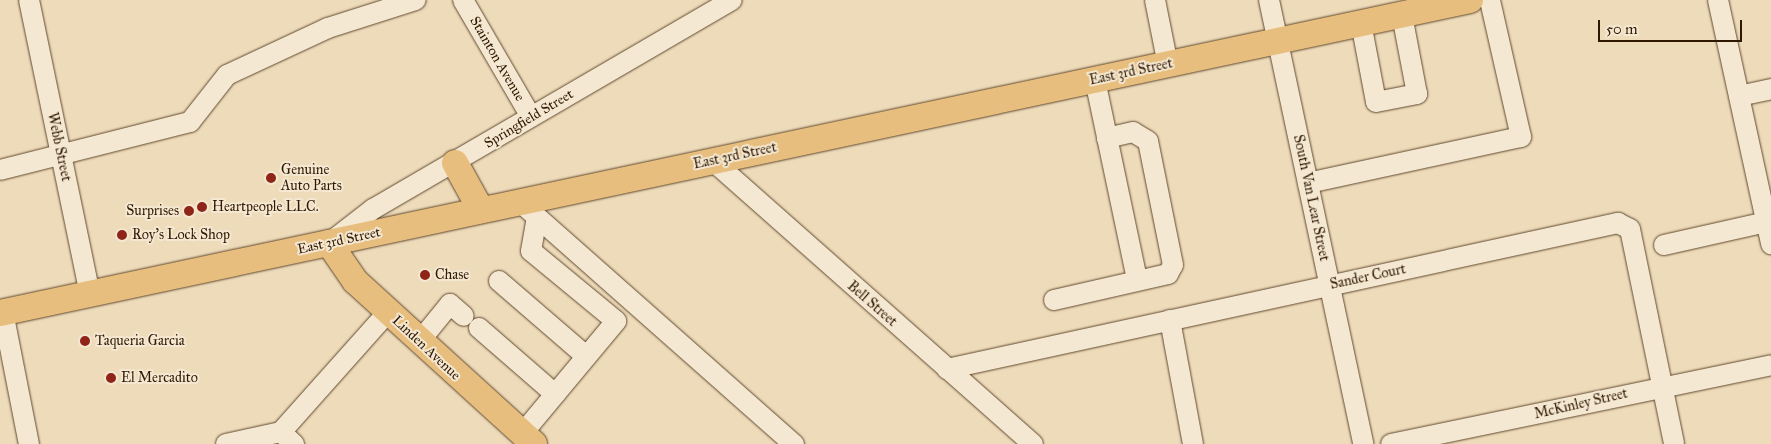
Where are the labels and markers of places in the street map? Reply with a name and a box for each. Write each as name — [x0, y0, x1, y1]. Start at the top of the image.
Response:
place label: Genuine Auto Parts — [281, 162, 342, 194]
marker: Genuine Auto Parts — [265, 172, 277, 184]
place label: Heartpeople LLC. — [212, 199, 319, 215]
marker: Heartpeople LLC. — [196, 201, 208, 213]
place label: Surprises — [126, 203, 179, 219]
marker: Surprises — [183, 205, 195, 217]
place label: Roy's Lock Shop — [132, 227, 230, 243]
marker: Roy's Lock Shop — [116, 229, 128, 241]
place label: Chase — [435, 267, 469, 283]
marker: Chase — [419, 269, 431, 281]
place label: Taqueria Garcia — [95, 333, 185, 349]
marker: Taqueria Garcia — [79, 335, 91, 347]
place label: El Mercadito — [121, 370, 198, 386]
marker: El Mercadito — [105, 372, 117, 384]

